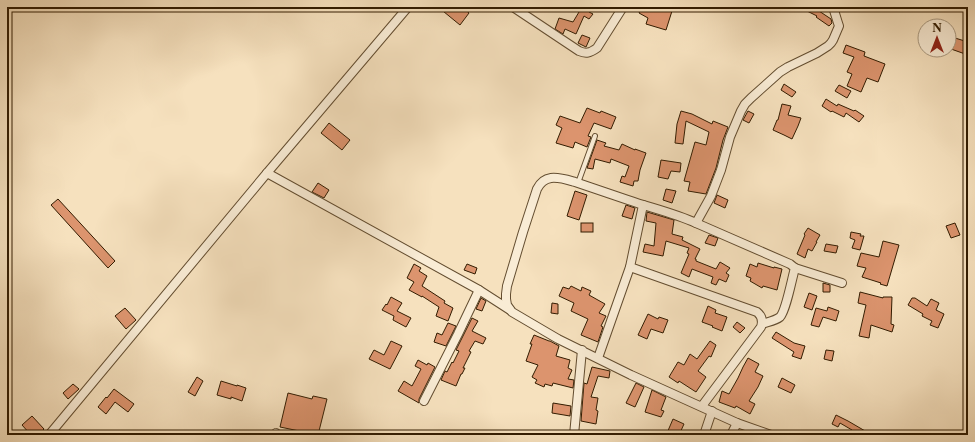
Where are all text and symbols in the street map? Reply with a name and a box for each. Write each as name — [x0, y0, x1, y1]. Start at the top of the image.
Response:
north arrow — [917, 18, 957, 58]
text: N — [932, 21, 942, 35]

